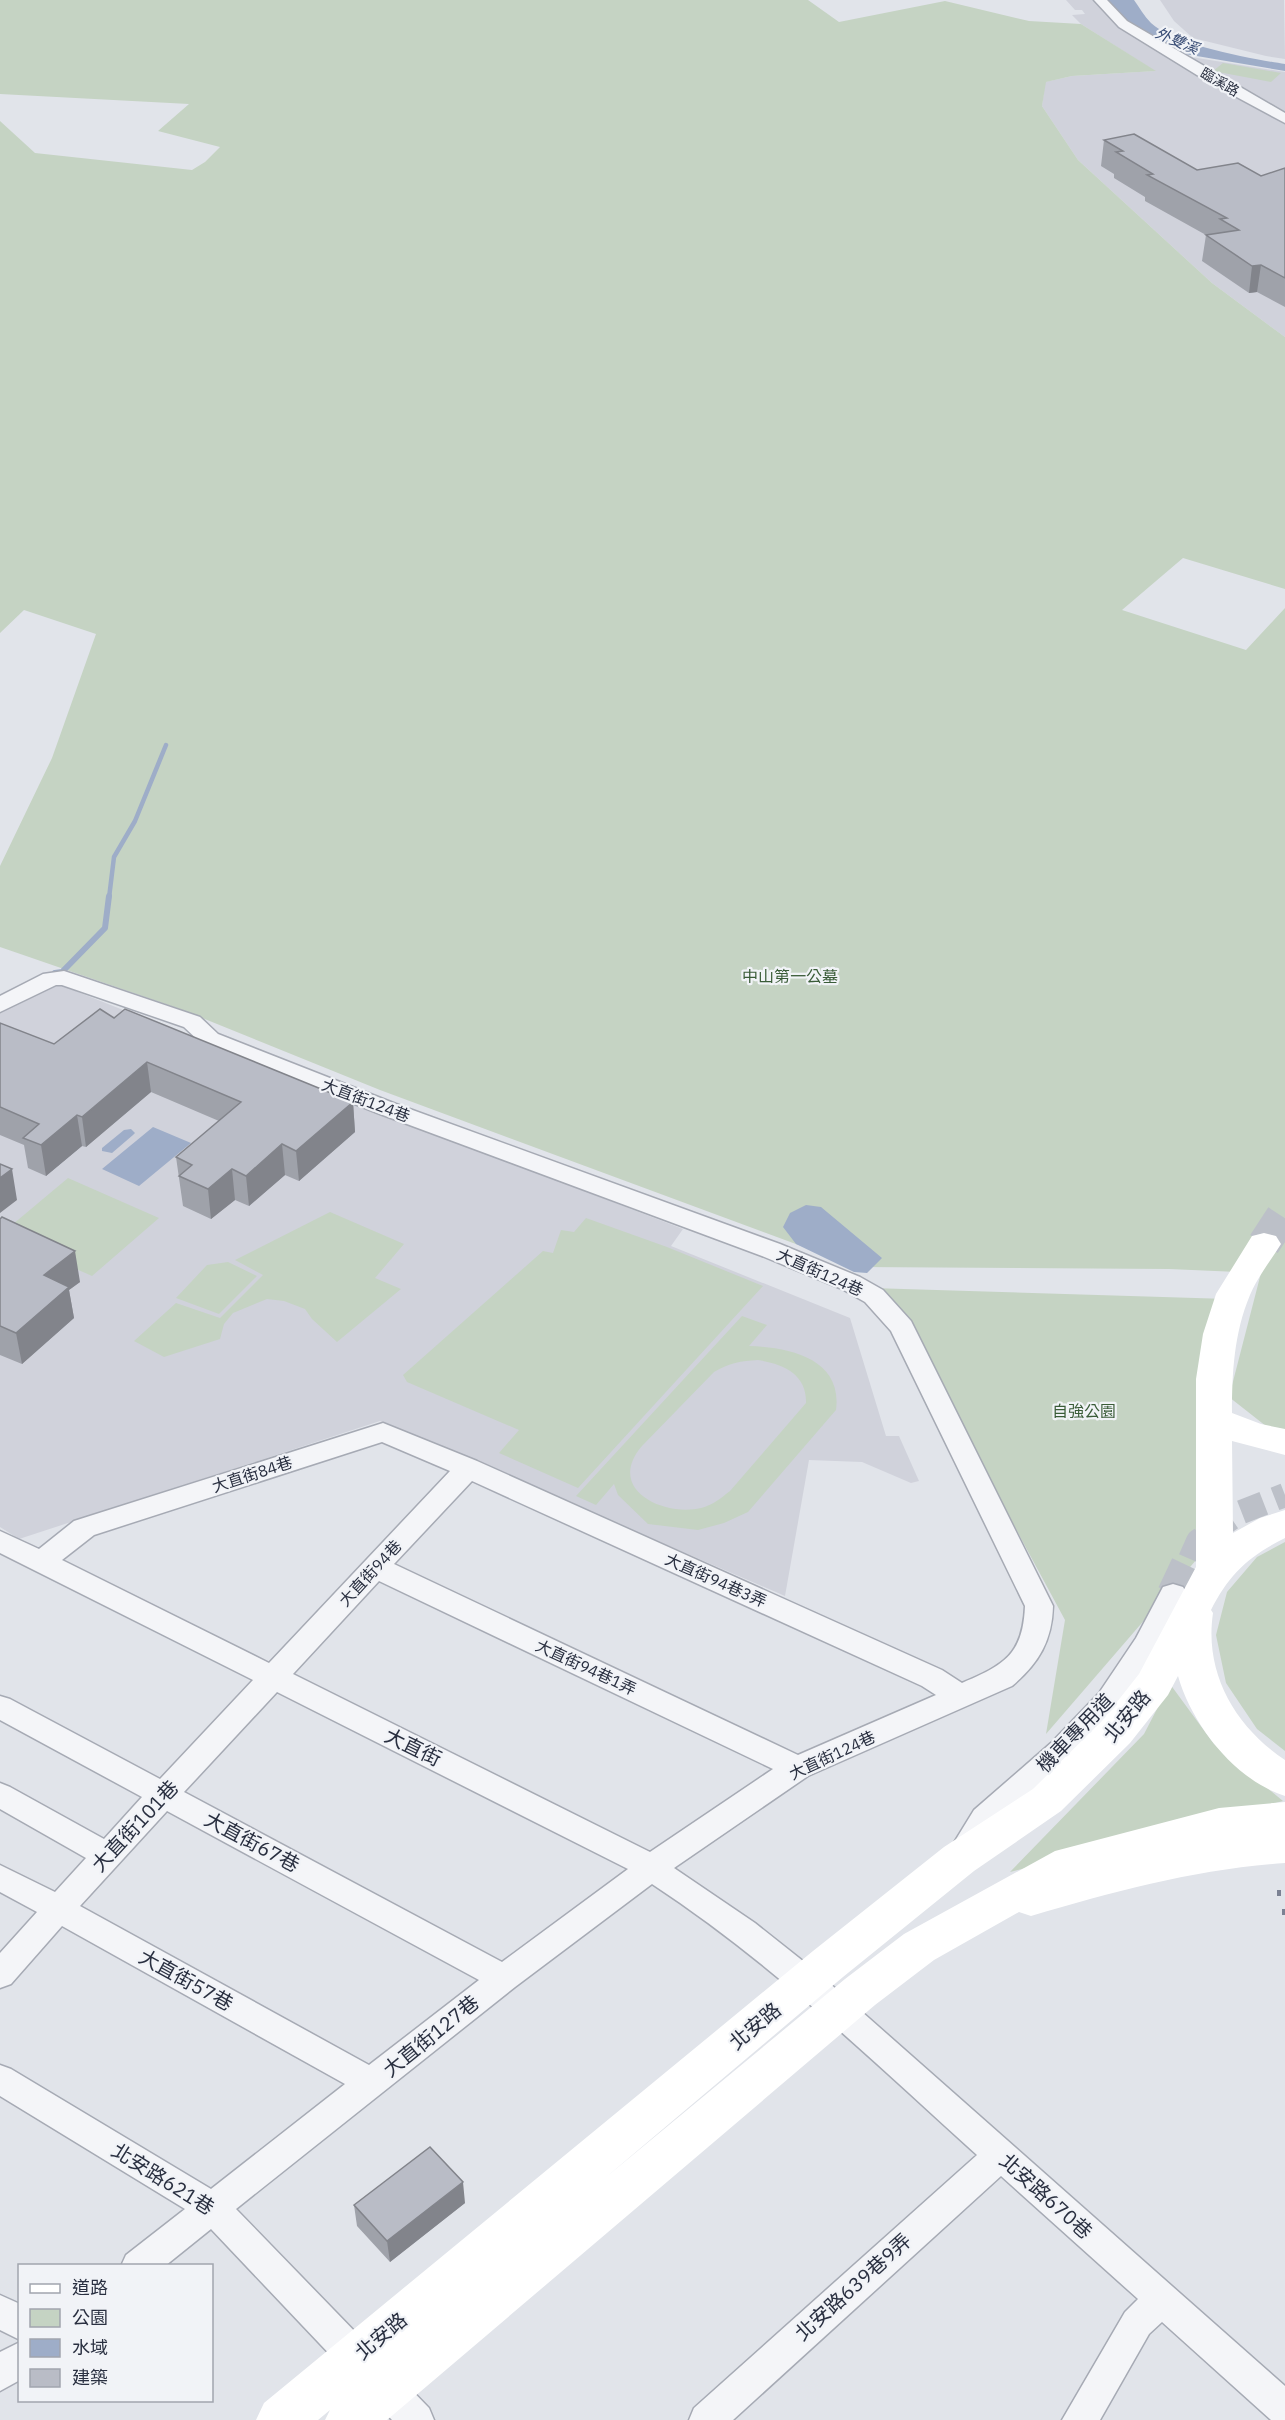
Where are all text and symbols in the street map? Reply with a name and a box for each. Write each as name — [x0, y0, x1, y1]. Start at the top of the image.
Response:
water label: 外雙溪 — [1153, 23, 1203, 59]
street label: 臨溪路 — [1197, 64, 1243, 100]
park label: 中山第一公墓 — [742, 966, 838, 986]
street label: 大直街124巷 — [319, 1074, 413, 1126]
street label: 大直街124巷 — [774, 1244, 866, 1300]
park label: 自強公園 — [1052, 1401, 1116, 1421]
street label: 大直街84巷 — [209, 1452, 295, 1496]
street label: 大直街94巷 — [334, 1536, 406, 1610]
street label: 大直街94巷3弄 — [662, 1549, 770, 1611]
street label: 大直街94巷1弄 — [532, 1635, 640, 1699]
street label: 北安路 — [1097, 1684, 1156, 1747]
street label: 機車專用道 — [1030, 1687, 1119, 1778]
street label: 大直街 — [380, 1721, 446, 1772]
street label: 大直街124巷 — [786, 1726, 878, 1784]
street label: 大直街101巷 — [85, 1774, 184, 1877]
street label: 大直街67巷 — [200, 1805, 304, 1878]
street label: 大直街57巷 — [134, 1943, 238, 2017]
street label: 大直街127巷 — [377, 1989, 484, 2083]
street label: 北安路 — [723, 1996, 786, 2055]
street label: 北安路621巷 — [107, 2136, 220, 2221]
street label: 北安路670巷 — [994, 2147, 1098, 2244]
street label: 北安路639巷9弄 — [789, 2227, 917, 2346]
legend — [18, 2264, 213, 2402]
text: 道路 — [72, 2276, 108, 2299]
text: 公園 — [72, 2306, 108, 2329]
street label: 北安路 — [349, 2306, 412, 2365]
text: 水域 — [72, 2336, 108, 2359]
text: 建築 — [72, 2366, 108, 2389]

